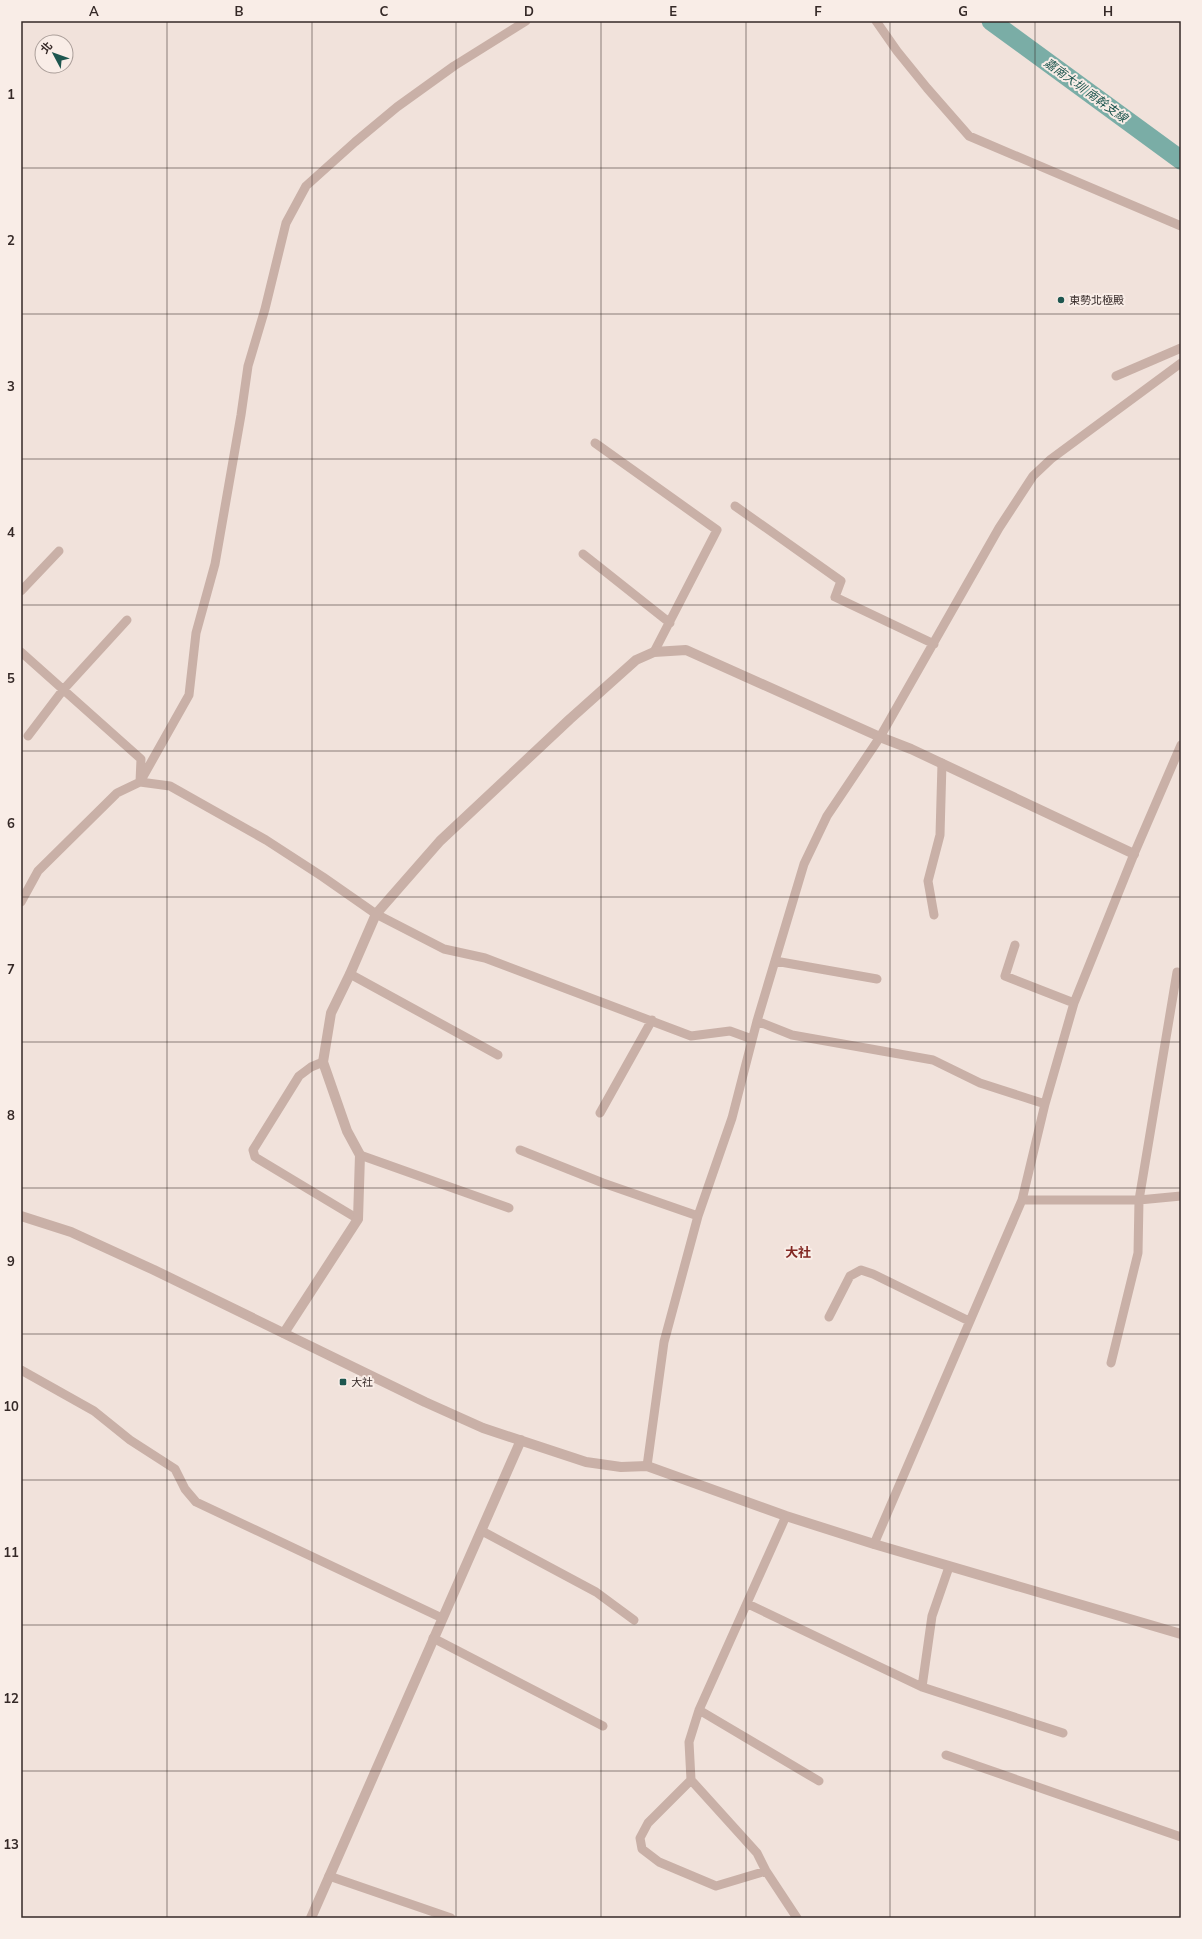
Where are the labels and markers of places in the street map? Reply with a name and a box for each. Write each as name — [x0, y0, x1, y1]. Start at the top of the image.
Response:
place label: 東勢北極殿 — [1069, 293, 1124, 307]
marker: 東勢北極殿 — [1056, 295, 1066, 305]
place label: 大社 — [351, 1375, 373, 1389]
marker: 大社 — [338, 1377, 348, 1387]

